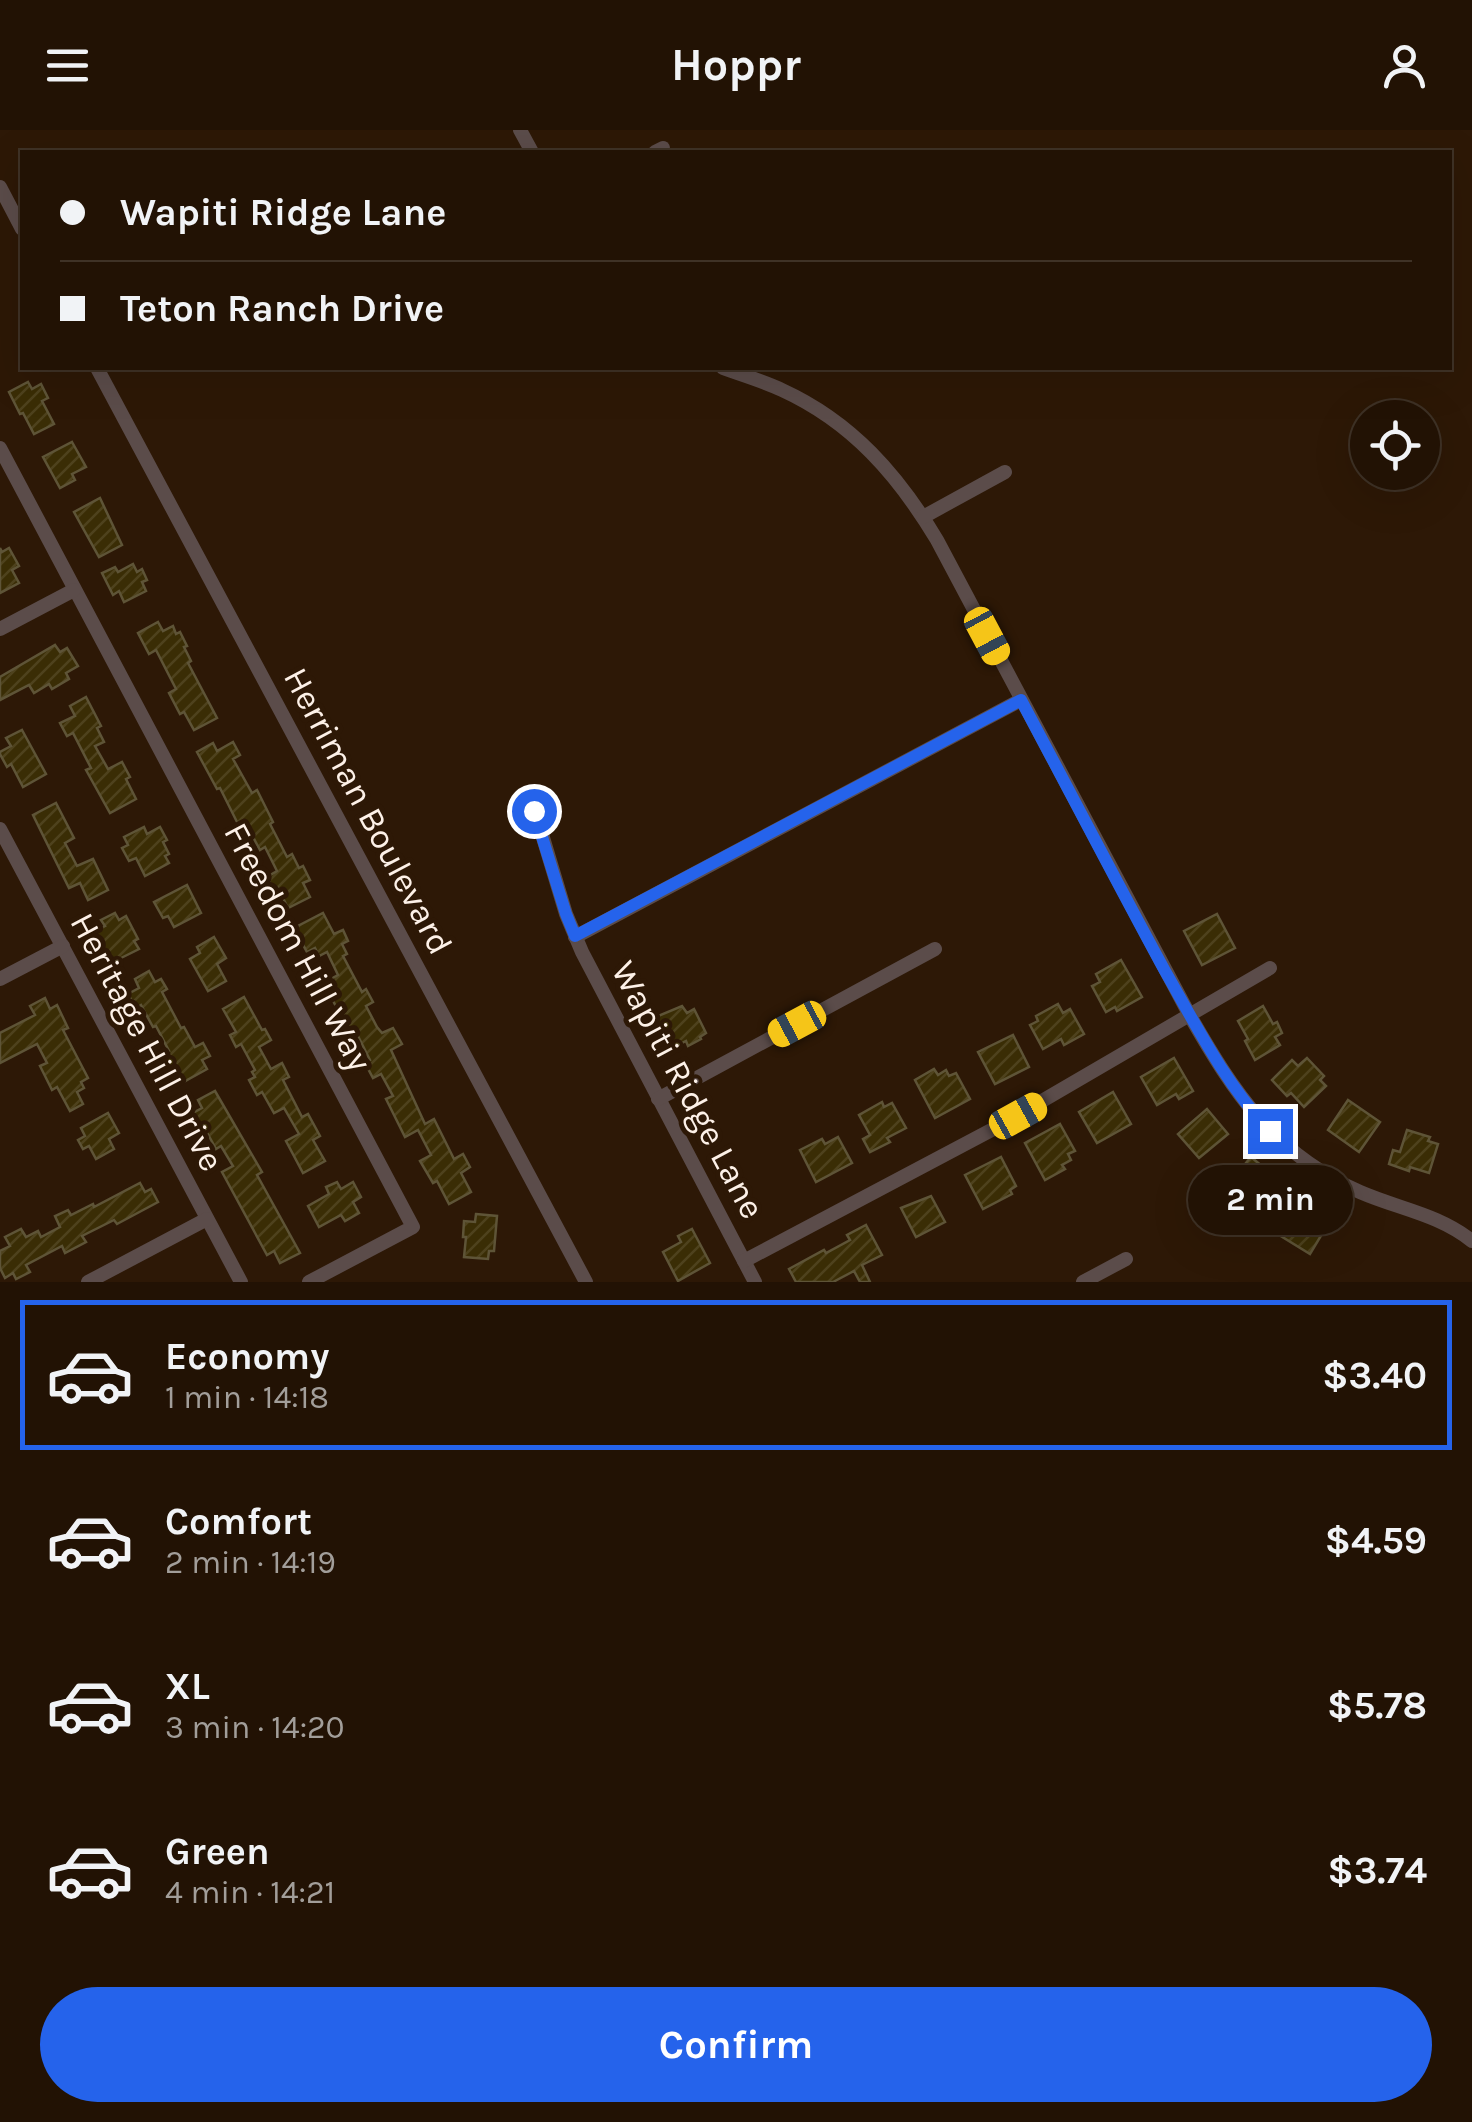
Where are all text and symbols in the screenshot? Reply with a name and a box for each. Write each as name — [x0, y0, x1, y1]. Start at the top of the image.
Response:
icon: menu — [40, 38, 95, 93]
icon: person — [1377, 38, 1432, 93]
text: Hoppr — [671, 39, 801, 91]
text: Wapiti Ridge Lane — [120, 190, 446, 235]
text: Teton Ranch Drive — [120, 286, 444, 331]
map controls — [1350, 400, 1440, 490]
button: locate — [1350, 400, 1440, 490]
car — [960, 602, 1014, 670]
street label: Herriman Boulevard — [275, 661, 461, 961]
route start — [512, 789, 557, 834]
street label: Freedom Hill Way — [215, 816, 381, 1078]
street label: Heritage Hill Drive — [62, 906, 232, 1178]
street label: Wapiti Ridge Lane — [603, 954, 773, 1226]
car — [763, 997, 831, 1051]
car — [984, 1088, 1052, 1144]
route end — [1248, 1109, 1293, 1154]
callout: 2 min — [1188, 1166, 1352, 1236]
text: 2 min — [1226, 1181, 1315, 1218]
icon: car — [45, 1330, 135, 1420]
text: Economy — [165, 1334, 329, 1379]
text: $3.40 — [1322, 1353, 1427, 1398]
text: 1 min · 14:18 — [165, 1379, 329, 1416]
icon: car — [45, 1495, 135, 1585]
text: Comfort — [165, 1499, 312, 1544]
text: $4.59 — [1325, 1518, 1427, 1563]
text: 2 min · 14:19 — [165, 1544, 336, 1581]
icon: car — [45, 1660, 135, 1750]
text: XL — [165, 1664, 210, 1709]
text: $5.78 — [1327, 1683, 1427, 1728]
text: 3 min · 14:20 — [165, 1709, 345, 1746]
icon: car — [45, 1825, 135, 1915]
text: Green — [165, 1829, 270, 1874]
text: $3.74 — [1327, 1848, 1427, 1893]
text: 4 min · 14:21 — [165, 1874, 335, 1911]
button: Confirm — [40, 1987, 1432, 2102]

